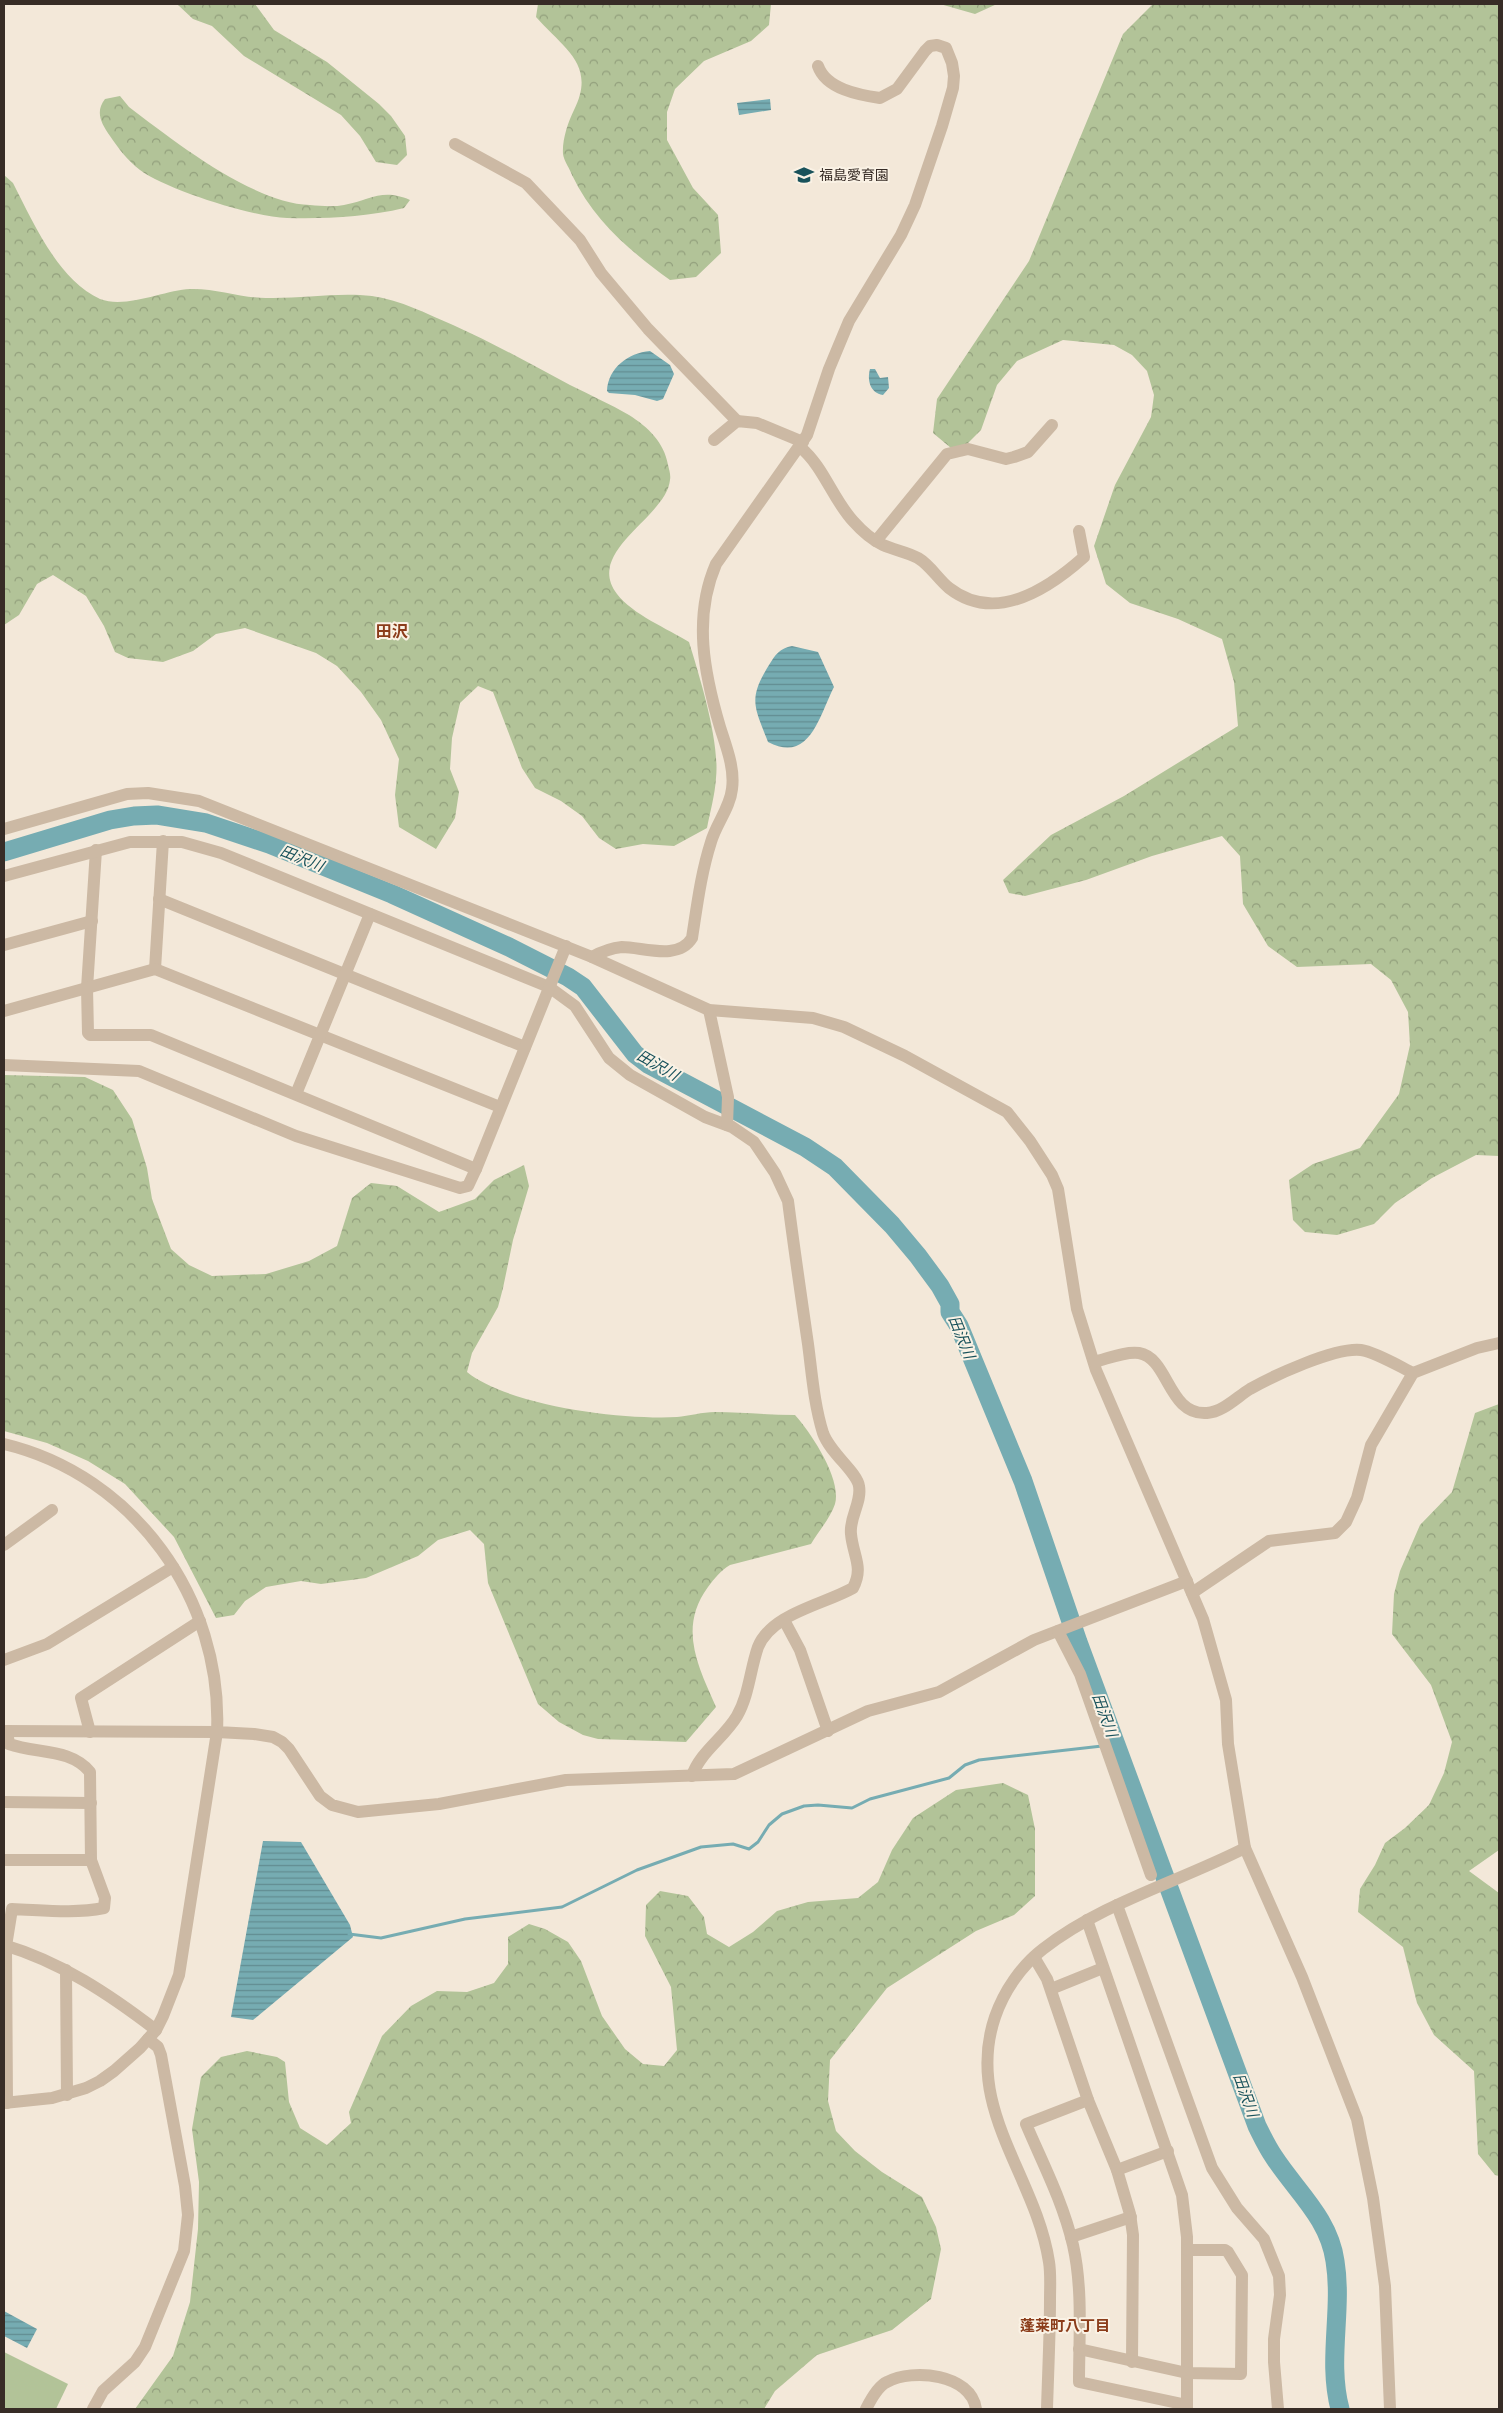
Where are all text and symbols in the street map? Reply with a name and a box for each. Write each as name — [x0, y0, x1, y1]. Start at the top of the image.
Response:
school or university icon: 福島愛育園 — [793, 164, 815, 186]
place label: 福島愛育園 — [819, 166, 889, 184]
district label: 田沢 — [376, 621, 408, 641]
water label: 田沢川 — [278, 841, 328, 876]
water label: 田沢川 — [634, 1046, 684, 1085]
water label: 田沢川 — [945, 1313, 980, 1363]
water label: 田沢川 — [1088, 1691, 1122, 1741]
water label: 田沢川 — [1229, 2071, 1263, 2121]
district label: 蓬莱町八丁目 — [1020, 2316, 1110, 2335]

